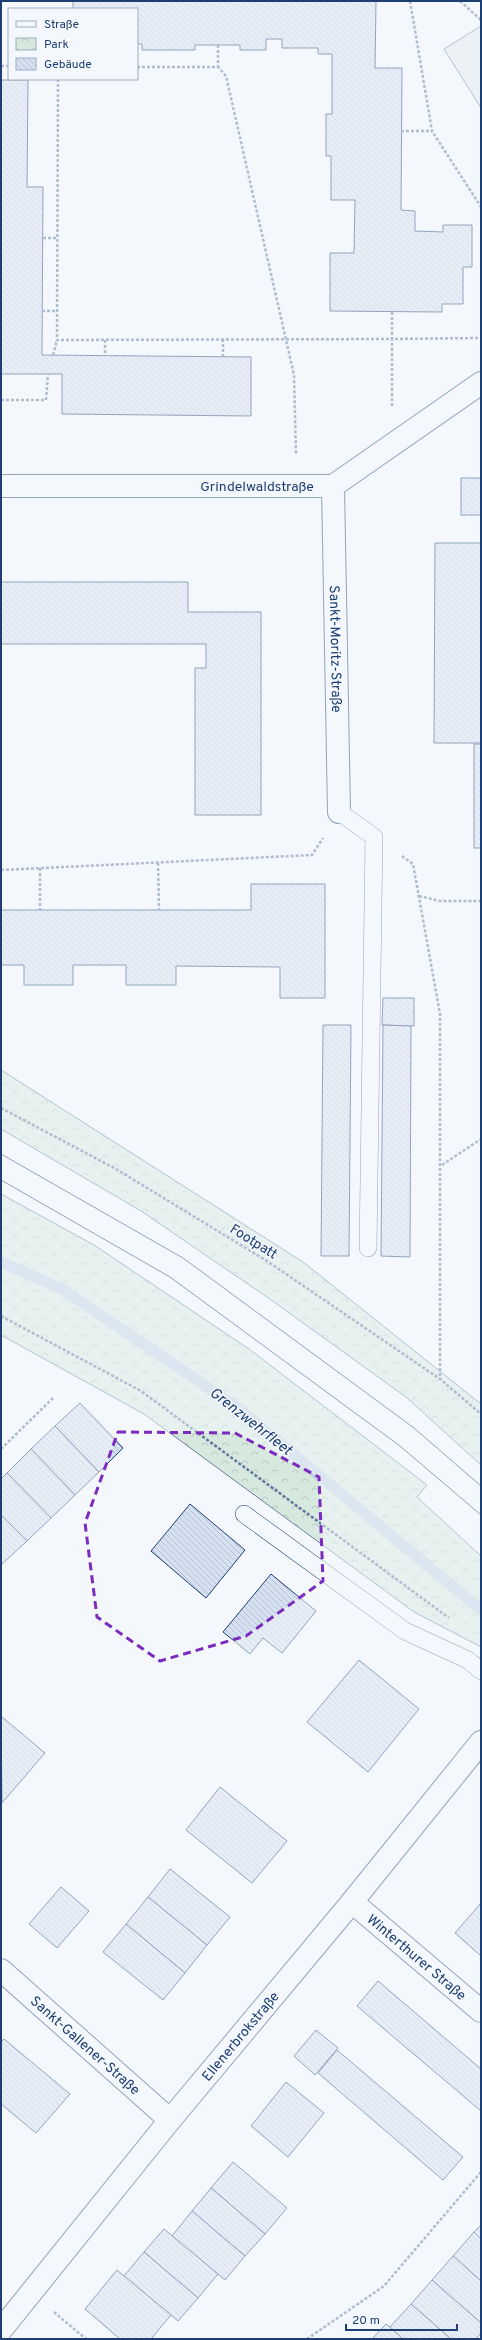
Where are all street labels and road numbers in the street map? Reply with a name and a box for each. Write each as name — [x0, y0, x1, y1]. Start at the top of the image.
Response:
street label: Grindelwaldstraße — [200, 479, 314, 496]
street label: Sankt-Moritz-Straße — [325, 585, 344, 713]
street label: Footpatt — [226, 1221, 280, 1263]
street label: Winterthurer Straße — [363, 1911, 469, 2005]
street label: Ellenerbrokstraße — [199, 1989, 284, 2085]
street label: Sankt-Gallener-Straße — [26, 1993, 143, 2099]

